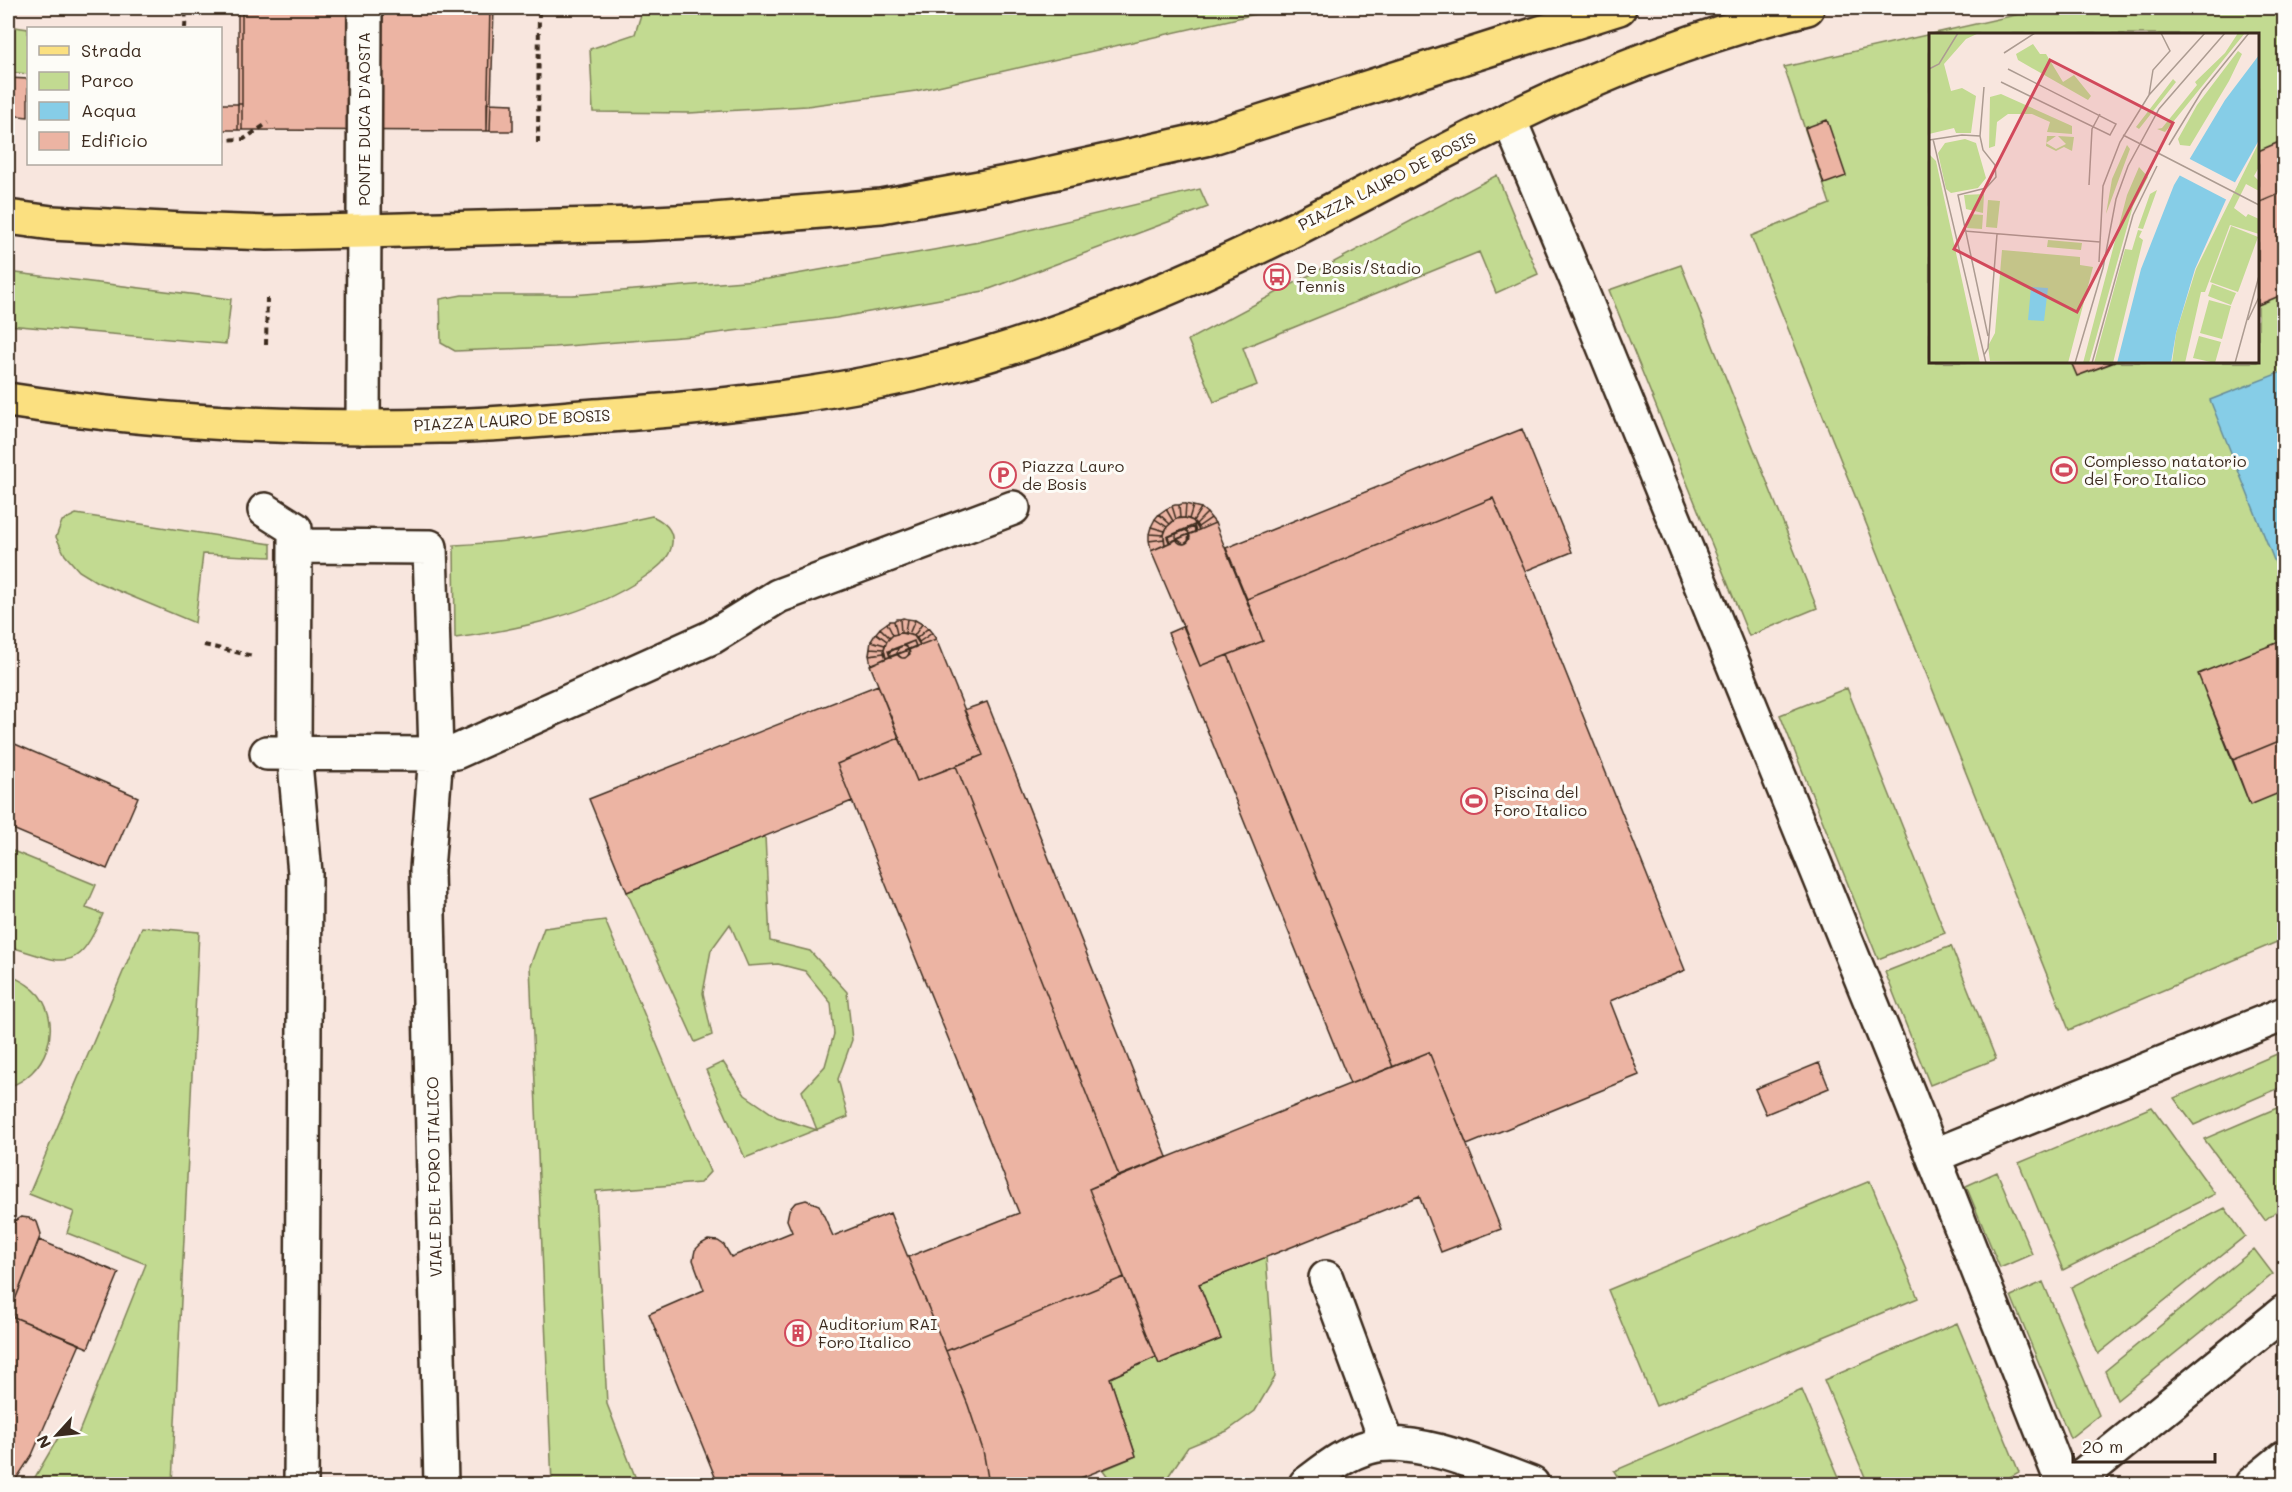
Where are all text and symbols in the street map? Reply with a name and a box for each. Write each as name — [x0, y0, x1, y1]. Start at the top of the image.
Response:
legend — [27, 27, 222, 165]
street label: PONTE DUCA D'AOSTA — [353, 32, 374, 206]
inset map — [1929, 33, 2259, 363]
text: Strada — [81, 38, 142, 62]
text: Parco — [81, 68, 134, 92]
text: Acqua — [81, 98, 137, 122]
street label: PIAZZA LAURO DE BOSIS — [1294, 127, 1479, 235]
text: Edificio — [81, 128, 148, 152]
place label: De Bosis/Stadio Tennis — [1296, 257, 1421, 296]
bus stop icon: De Bosis/Stadio Tennis — [1262, 262, 1292, 292]
street label: PIAZZA LAURO DE BOSIS — [413, 404, 611, 435]
place label: Complesso natatorio del Foro Italico — [2084, 450, 2246, 489]
place label: Piazza Lauro de Bosis — [1022, 455, 1124, 494]
sports icon: Complesso natatorio del Foro Italico — [2049, 455, 2079, 485]
parking icon: Piazza Lauro de Bosis — [988, 460, 1018, 490]
place label: Piscina del Foro Italico — [1494, 781, 1587, 820]
sports icon: Piscina del Foro Italico — [1459, 786, 1489, 816]
street label: VIALE DEL FORO ITALICO — [421, 1076, 446, 1278]
place label: Auditorium RAI Foro Italico — [818, 1313, 937, 1352]
building icon: Auditorium RAI Foro Italico — [783, 1318, 813, 1348]
north arrow — [27, 1405, 87, 1465]
scale bar — [2073, 1426, 2216, 1464]
text: N — [31, 1432, 55, 1452]
text: 20 m — [2082, 1434, 2123, 1458]

